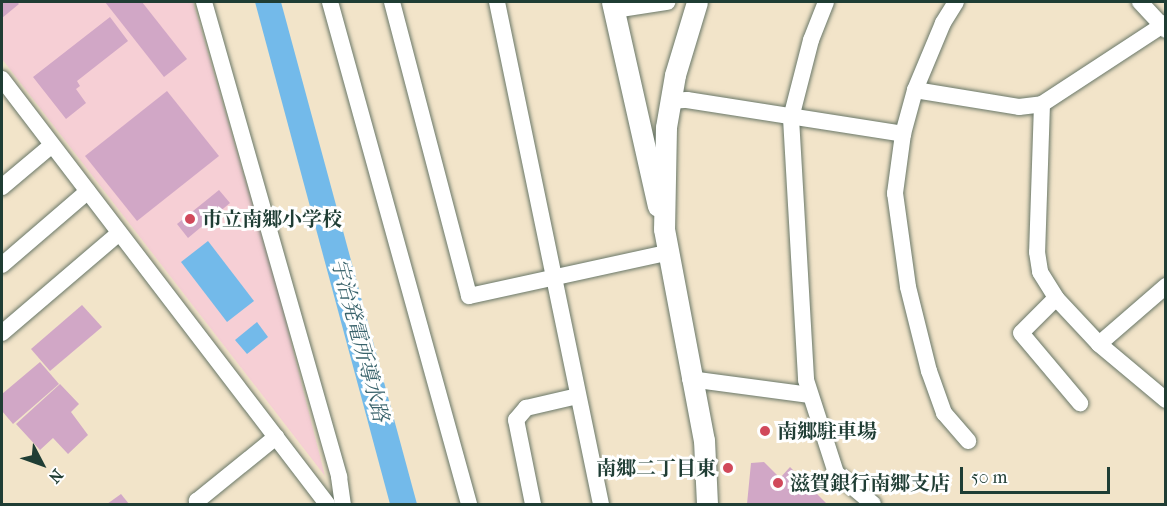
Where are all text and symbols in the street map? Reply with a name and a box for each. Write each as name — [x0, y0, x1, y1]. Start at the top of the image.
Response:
place label: 市立南郷小学校 — [202, 207, 342, 231]
marker: 市立南郷小学校 — [183, 212, 197, 226]
water label: 宇治発電所導水路 — [326, 256, 394, 424]
place label: 南郷駐車場 — [777, 419, 877, 443]
marker: 南郷駐車場 — [758, 424, 772, 438]
north arrow — [12, 434, 72, 494]
scale bar — [963, 455, 1113, 493]
place label: 南郷二丁目東 — [596, 456, 716, 480]
marker: 南郷二丁目東 — [721, 461, 735, 475]
text: N — [45, 465, 67, 487]
text: 50 m — [971, 467, 1007, 488]
place label: 滋賀銀行南郷支店 — [790, 471, 950, 495]
marker: 滋賀銀行南郷支店 — [771, 476, 785, 490]

